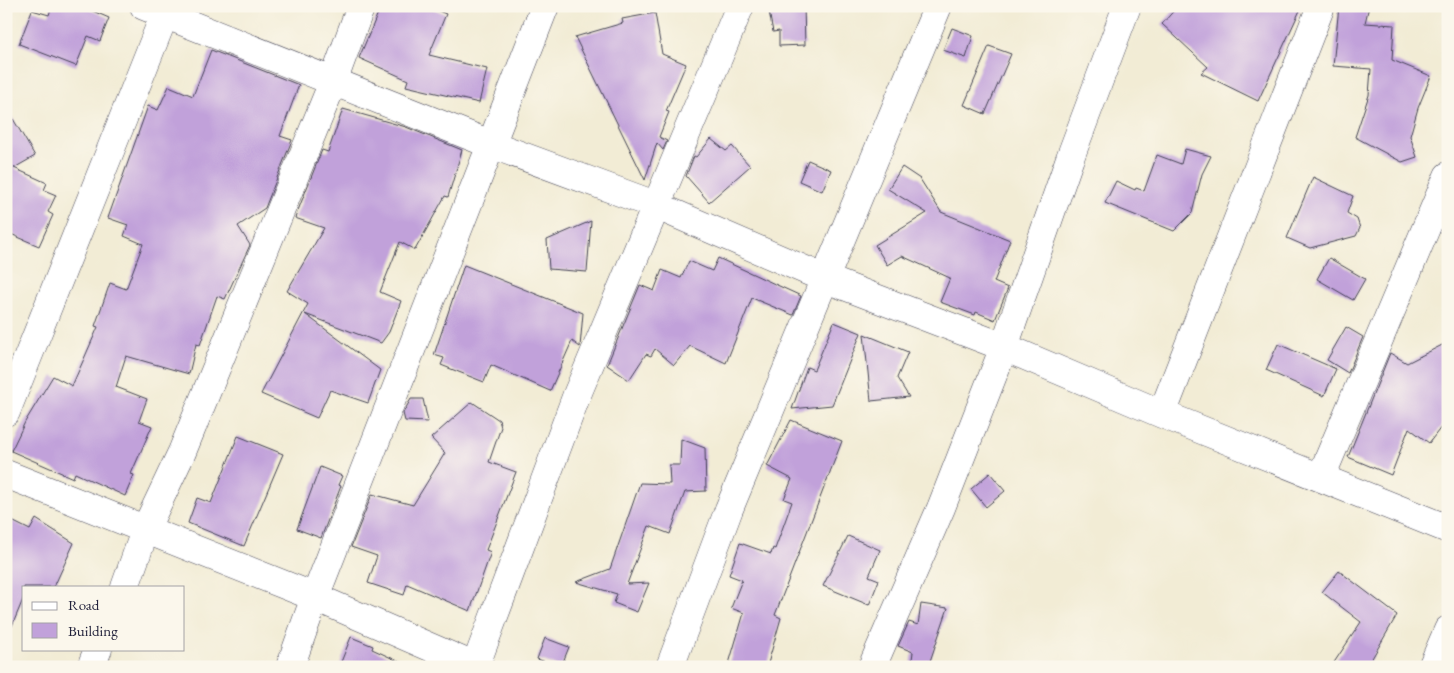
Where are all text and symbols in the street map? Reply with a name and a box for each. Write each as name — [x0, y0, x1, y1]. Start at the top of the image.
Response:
legend — [22, 586, 185, 650]
text: Road — [68, 595, 100, 614]
text: Building — [68, 621, 118, 640]

